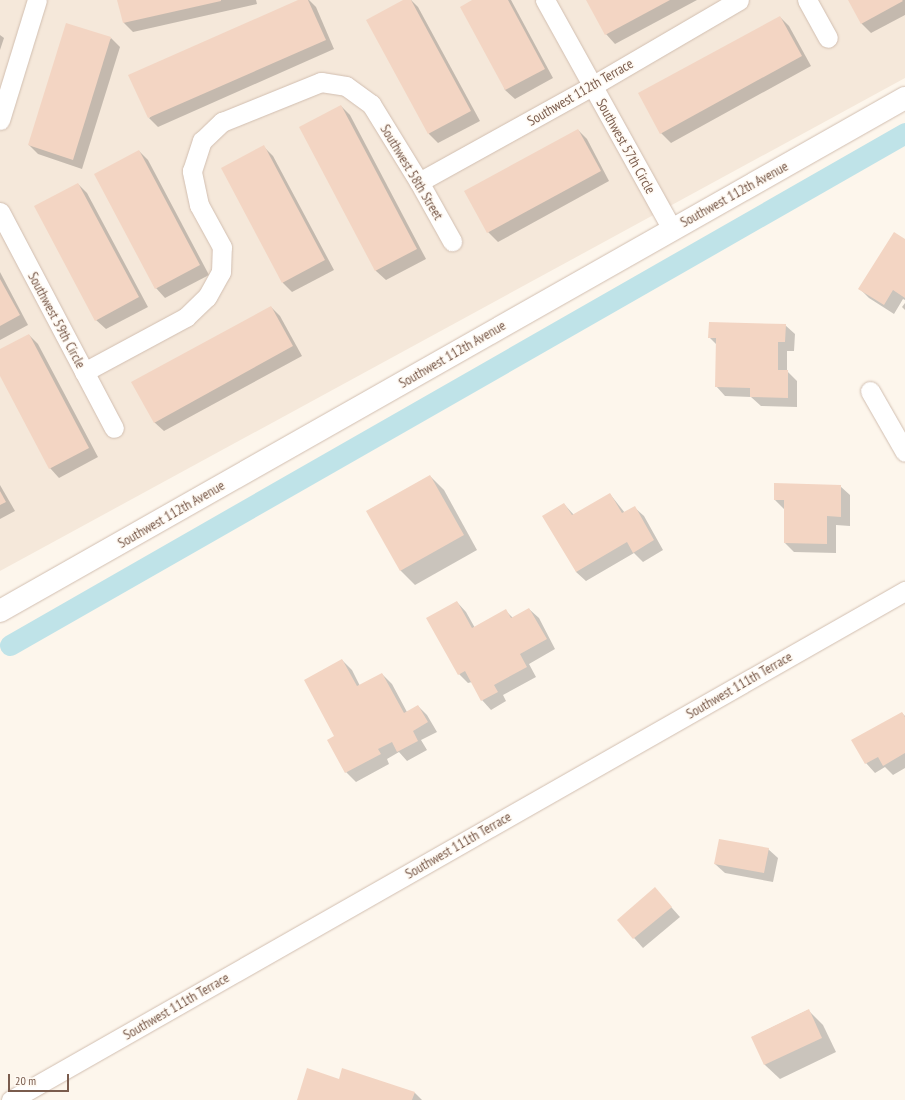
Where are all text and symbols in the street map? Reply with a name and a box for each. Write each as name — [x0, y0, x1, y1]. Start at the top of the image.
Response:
street label: Southwest 112th Terrace — [524, 55, 636, 129]
street label: Southwest 57th Circle — [593, 95, 659, 197]
street label: Southwest 58th Street — [377, 121, 447, 223]
street label: Southwest 112th Avenue — [677, 157, 791, 231]
street label: Southwest 59th Circle — [25, 269, 89, 371]
street label: Southwest 112th Avenue — [395, 317, 509, 391]
street label: Southwest 112th Avenue — [114, 477, 228, 551]
street label: Southwest 111th Terrace — [683, 648, 795, 722]
street label: Southwest 111th Terrace — [402, 808, 514, 882]
street label: Southwest 111th Terrace — [120, 969, 232, 1043]
scale bar — [10, 1066, 71, 1092]
text: 20 m — [15, 1073, 36, 1088]

